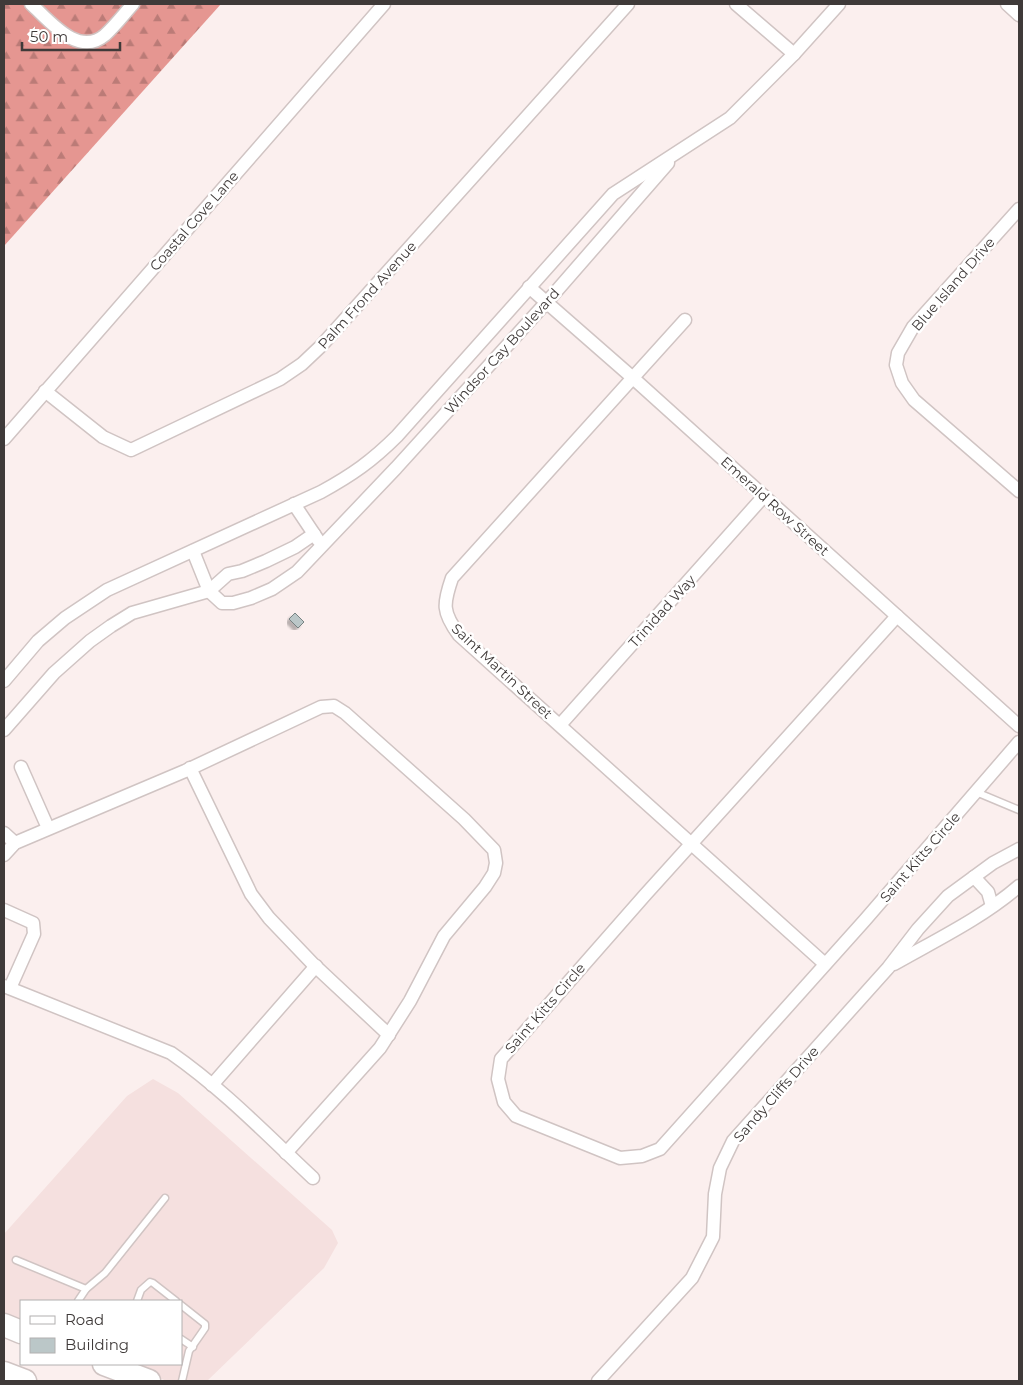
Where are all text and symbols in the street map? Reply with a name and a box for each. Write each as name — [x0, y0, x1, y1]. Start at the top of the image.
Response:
scale bar — [22, 20, 120, 52]
text: 50 m — [30, 27, 68, 46]
street label: Coastal Cove Lane — [146, 167, 242, 275]
street label: Blue Island Drive — [907, 233, 999, 335]
street label: Palm Frond Avenue — [314, 237, 420, 353]
street label: Windsor Cay Boulevard — [441, 284, 563, 418]
street label: Emerald Row Street — [717, 453, 833, 560]
street label: Trinidad Way — [625, 571, 700, 651]
street label: Saint Martin Street — [448, 619, 557, 723]
street label: Saint Kitts Circle — [876, 808, 964, 906]
street label: Saint Kitts Circle — [501, 959, 589, 1057]
street label: Sandy Cliffs Drive — [729, 1042, 823, 1146]
legend — [20, 1300, 182, 1365]
text: Road — [65, 1310, 104, 1329]
text: Building — [65, 1335, 129, 1354]

